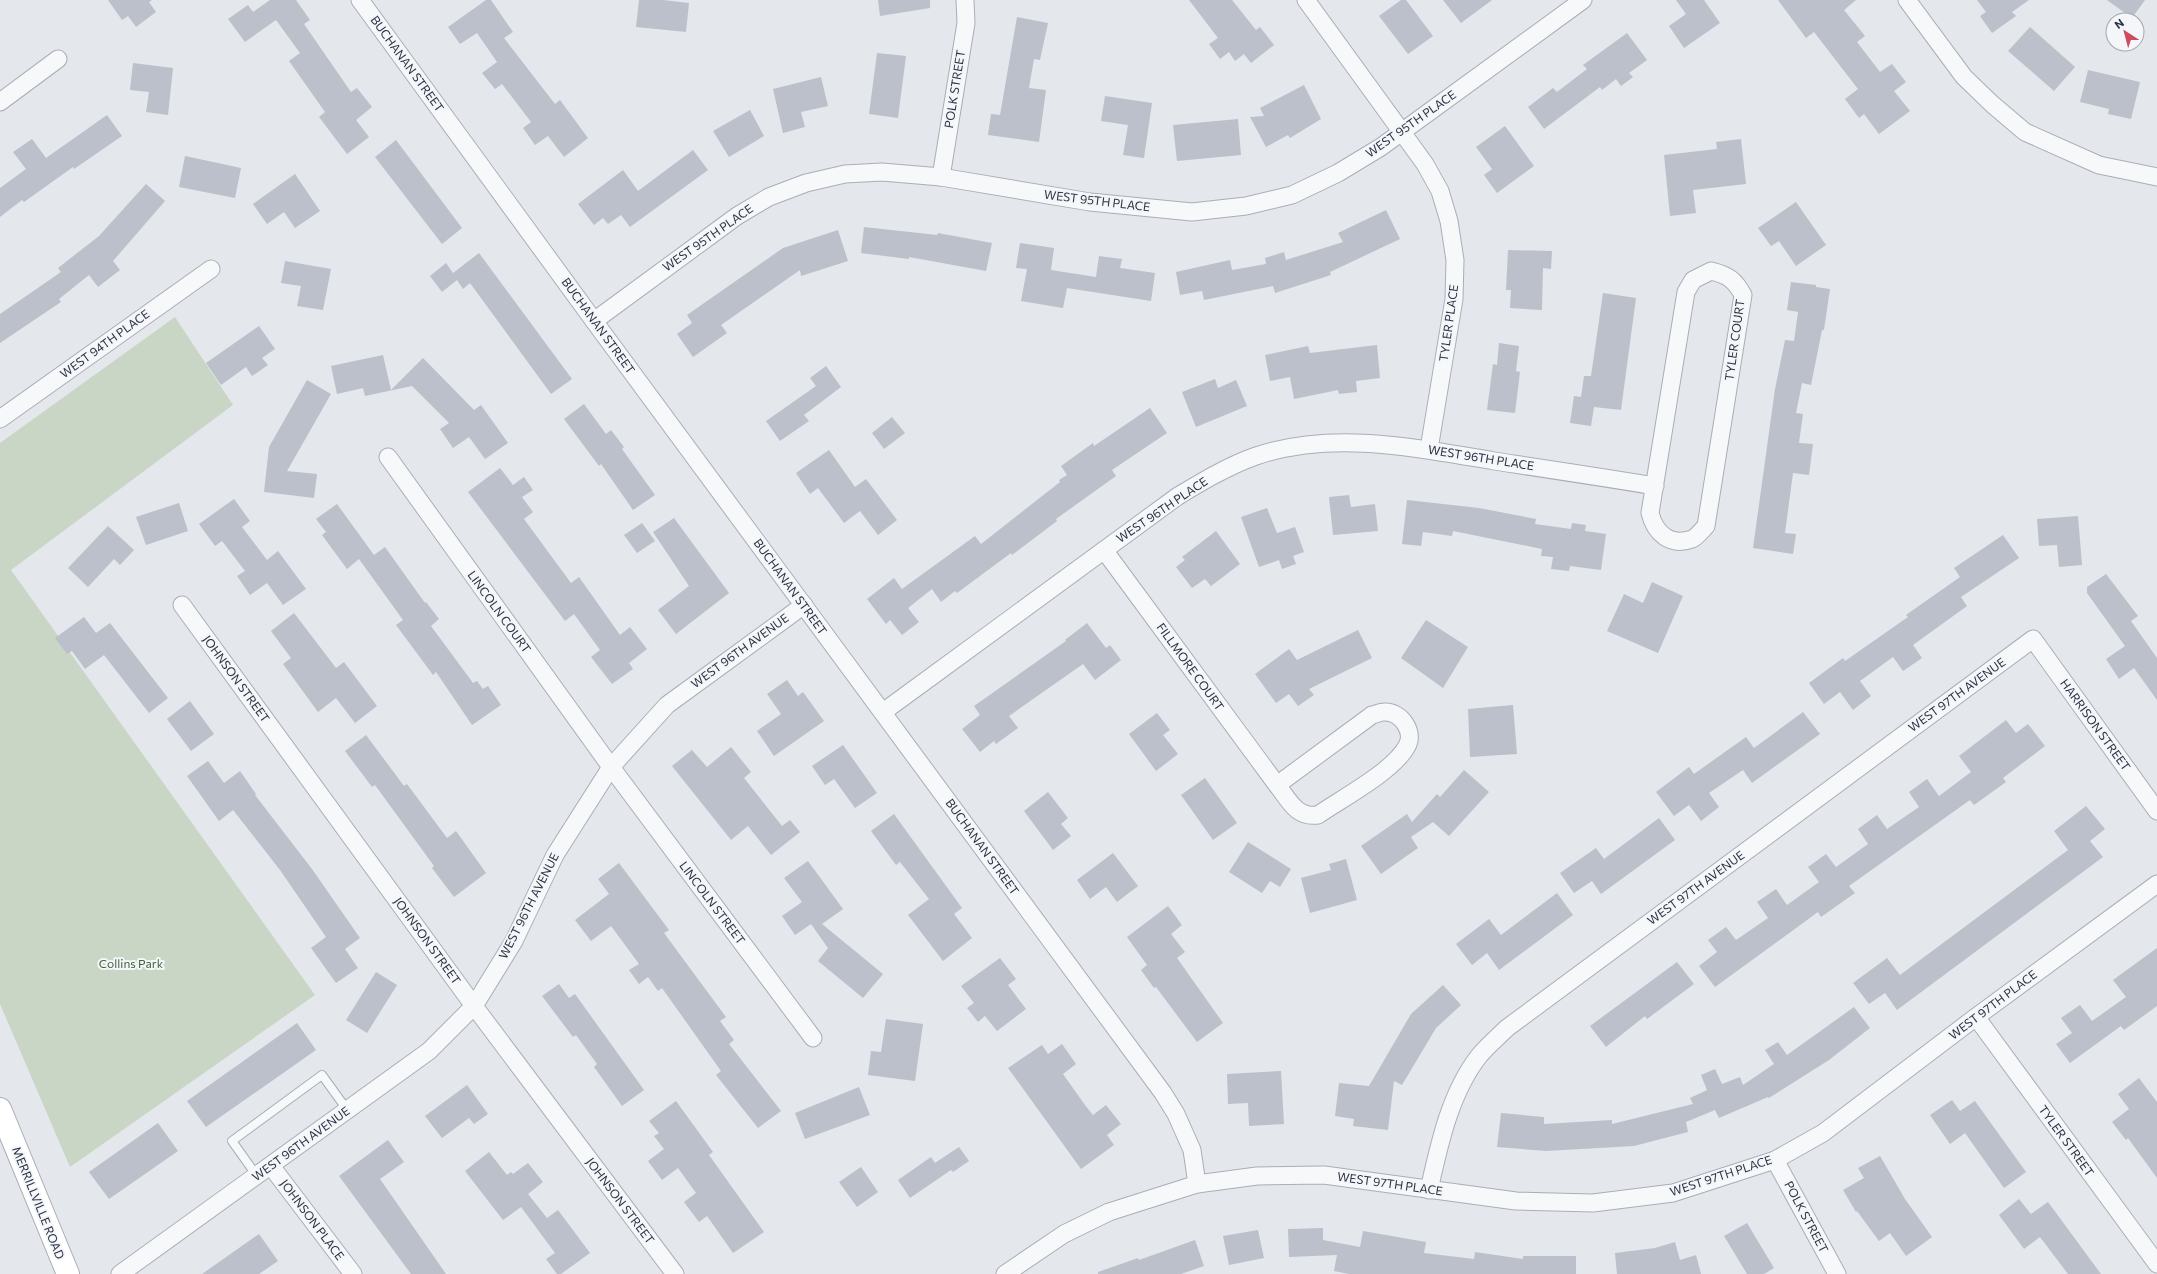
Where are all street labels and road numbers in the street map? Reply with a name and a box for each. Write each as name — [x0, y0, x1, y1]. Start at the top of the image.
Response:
street label: BUCHANAN STREET — [368, 13, 448, 114]
street label: POLK STREET — [941, 48, 967, 129]
street label: WEST 95TH PLACE — [1363, 87, 1458, 160]
street label: WEST 95TH PLACE — [1043, 187, 1151, 213]
street label: WEST 95TH PLACE — [660, 201, 755, 274]
street label: BUCHANAN STREET — [559, 275, 639, 376]
street label: TYLER PLACE — [1436, 284, 1460, 362]
street label: TYLER COURT — [1721, 298, 1747, 382]
street label: WEST 94TH PLACE — [57, 306, 152, 380]
street label: WEST 96TH PLACE — [1427, 442, 1535, 472]
street label: WEST 96TH PLACE — [1113, 473, 1210, 545]
street label: BUCHANAN STREET — [751, 536, 831, 637]
street label: LINCOLN COURT — [465, 568, 534, 655]
street label: WEST 96TH AVENUE — [688, 610, 791, 690]
street label: FILLMORE COURT — [1154, 620, 1227, 713]
street label: JOHNSON STREET — [200, 632, 273, 725]
street label: WEST 97TH AVENUE — [1905, 654, 2008, 734]
street label: HARRISON STREET — [2058, 676, 2134, 773]
street label: BUCHANAN STREET — [943, 796, 1023, 897]
street label: WEST 97TH AVENUE — [1644, 847, 1747, 927]
street label: WEST 96TH AVENUE — [495, 850, 561, 961]
street label: LINCOLN STREET — [677, 858, 749, 947]
street label: JOHNSON STREET — [391, 894, 464, 987]
street label: WEST 97TH PLACE — [1946, 967, 2039, 1042]
street label: TYLER STREET — [2036, 1102, 2097, 1179]
street label: WEST 96TH AVENUE — [249, 1103, 352, 1183]
street label: MERRILLVILLE ROAD — [10, 1144, 68, 1261]
street label: WEST 97TH PLACE — [1668, 1152, 1773, 1198]
street label: JOHNSON STREET — [583, 1155, 658, 1247]
street label: WEST 97TH PLACE — [1336, 1169, 1444, 1197]
street label: JOHNSON PLACE — [277, 1176, 348, 1263]
street label: POLK STREET — [1782, 1178, 1832, 1255]

